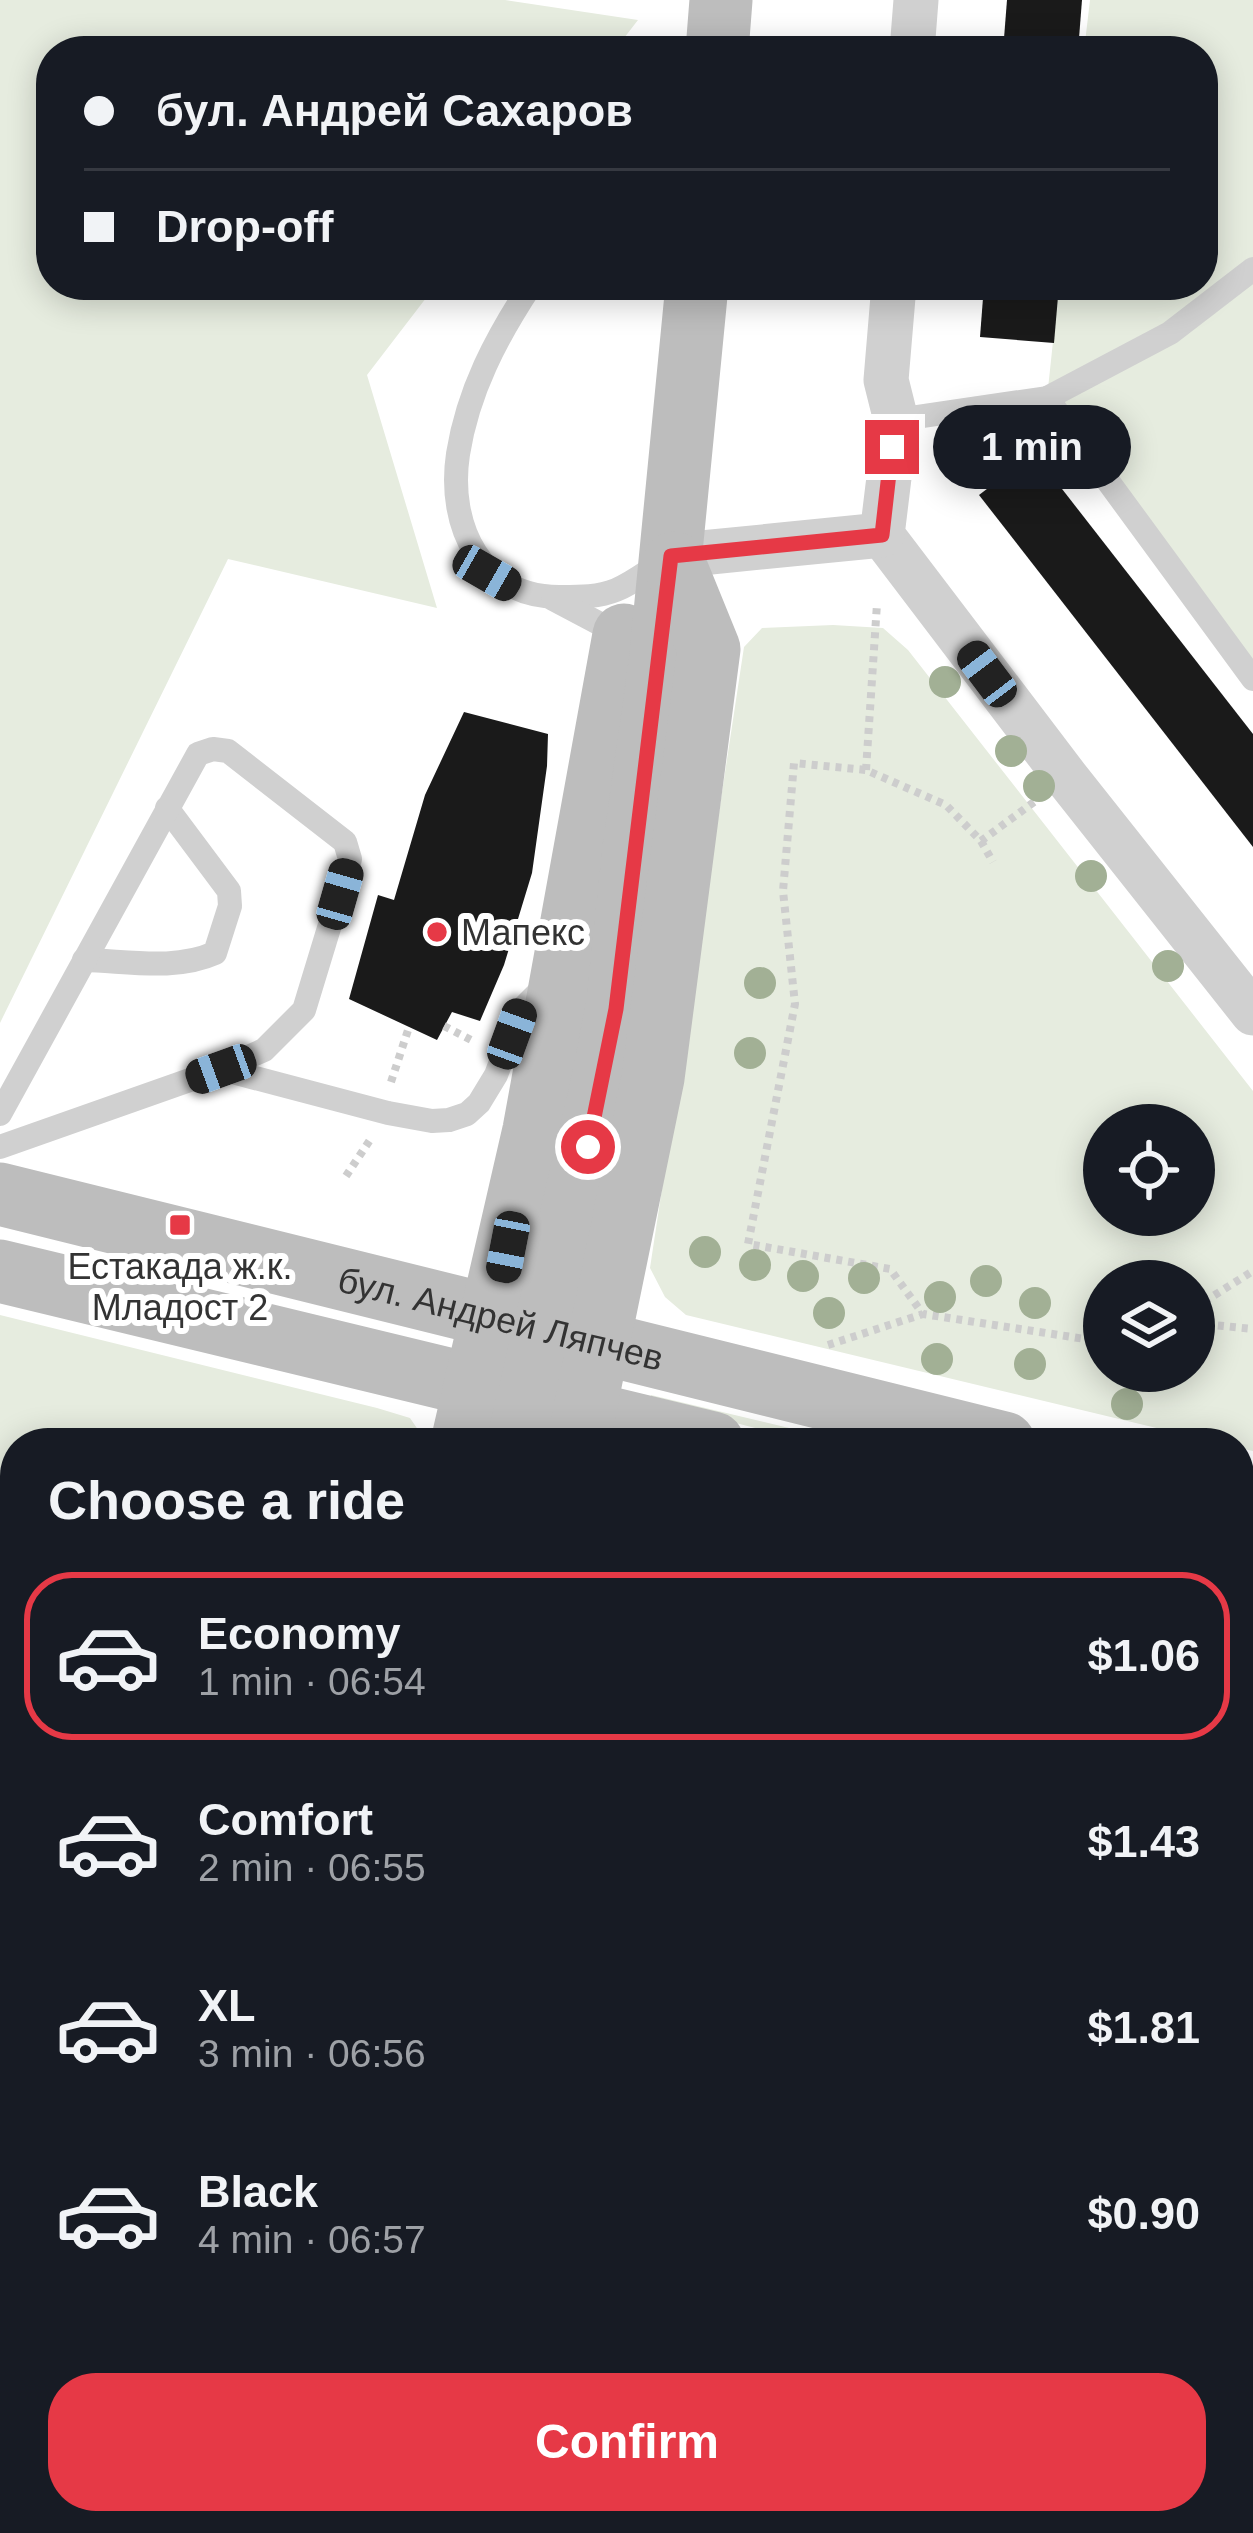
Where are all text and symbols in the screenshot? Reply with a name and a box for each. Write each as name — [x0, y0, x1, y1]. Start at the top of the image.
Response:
text: бул. Андрей Сахаров — [156, 85, 633, 136]
text: Drop-off — [156, 201, 333, 252]
callout: 1 min — [934, 405, 1132, 489]
route end — [865, 420, 919, 474]
text: 1 min — [981, 425, 1083, 468]
car — [447, 539, 527, 607]
car — [951, 634, 1023, 714]
car — [313, 854, 367, 934]
place label: Мапекс — [461, 912, 585, 953]
marker: Мапекс — [424, 919, 450, 945]
car — [483, 994, 541, 1074]
car — [181, 1040, 261, 1098]
map controls — [1083, 1104, 1215, 1392]
button: locate — [1083, 1104, 1215, 1236]
route start — [561, 1120, 615, 1174]
car — [483, 1208, 533, 1286]
marker: Естакада ж.к. Младост 2 — [167, 1212, 193, 1238]
place label: Естакада ж.к. Младост 2 — [67, 1246, 293, 1328]
street label: бул. Андрей Ляпчев — [334, 1258, 668, 1378]
button: layers — [1083, 1260, 1215, 1392]
text: Choose a ride — [48, 1470, 405, 1530]
icon: car — [54, 1602, 162, 1710]
text: Economy — [198, 1608, 401, 1659]
text: $1.06 — [1087, 1630, 1200, 1681]
text: 1 min · 06:54 — [198, 1660, 426, 1703]
icon: car — [54, 1788, 162, 1896]
text: Comfort — [198, 1794, 373, 1845]
text: $1.43 — [1087, 1816, 1200, 1867]
text: 2 min · 06:55 — [198, 1846, 426, 1889]
icon: car — [54, 1974, 162, 2082]
text: XL — [198, 1980, 256, 2031]
text: $1.81 — [1087, 2002, 1200, 2053]
text: 3 min · 06:56 — [198, 2032, 426, 2075]
icon: car — [54, 2160, 162, 2268]
text: Black — [198, 2166, 318, 2217]
text: $0.90 — [1087, 2188, 1200, 2239]
text: 4 min · 06:57 — [198, 2218, 426, 2261]
button: Confirm — [48, 2373, 1206, 2511]

